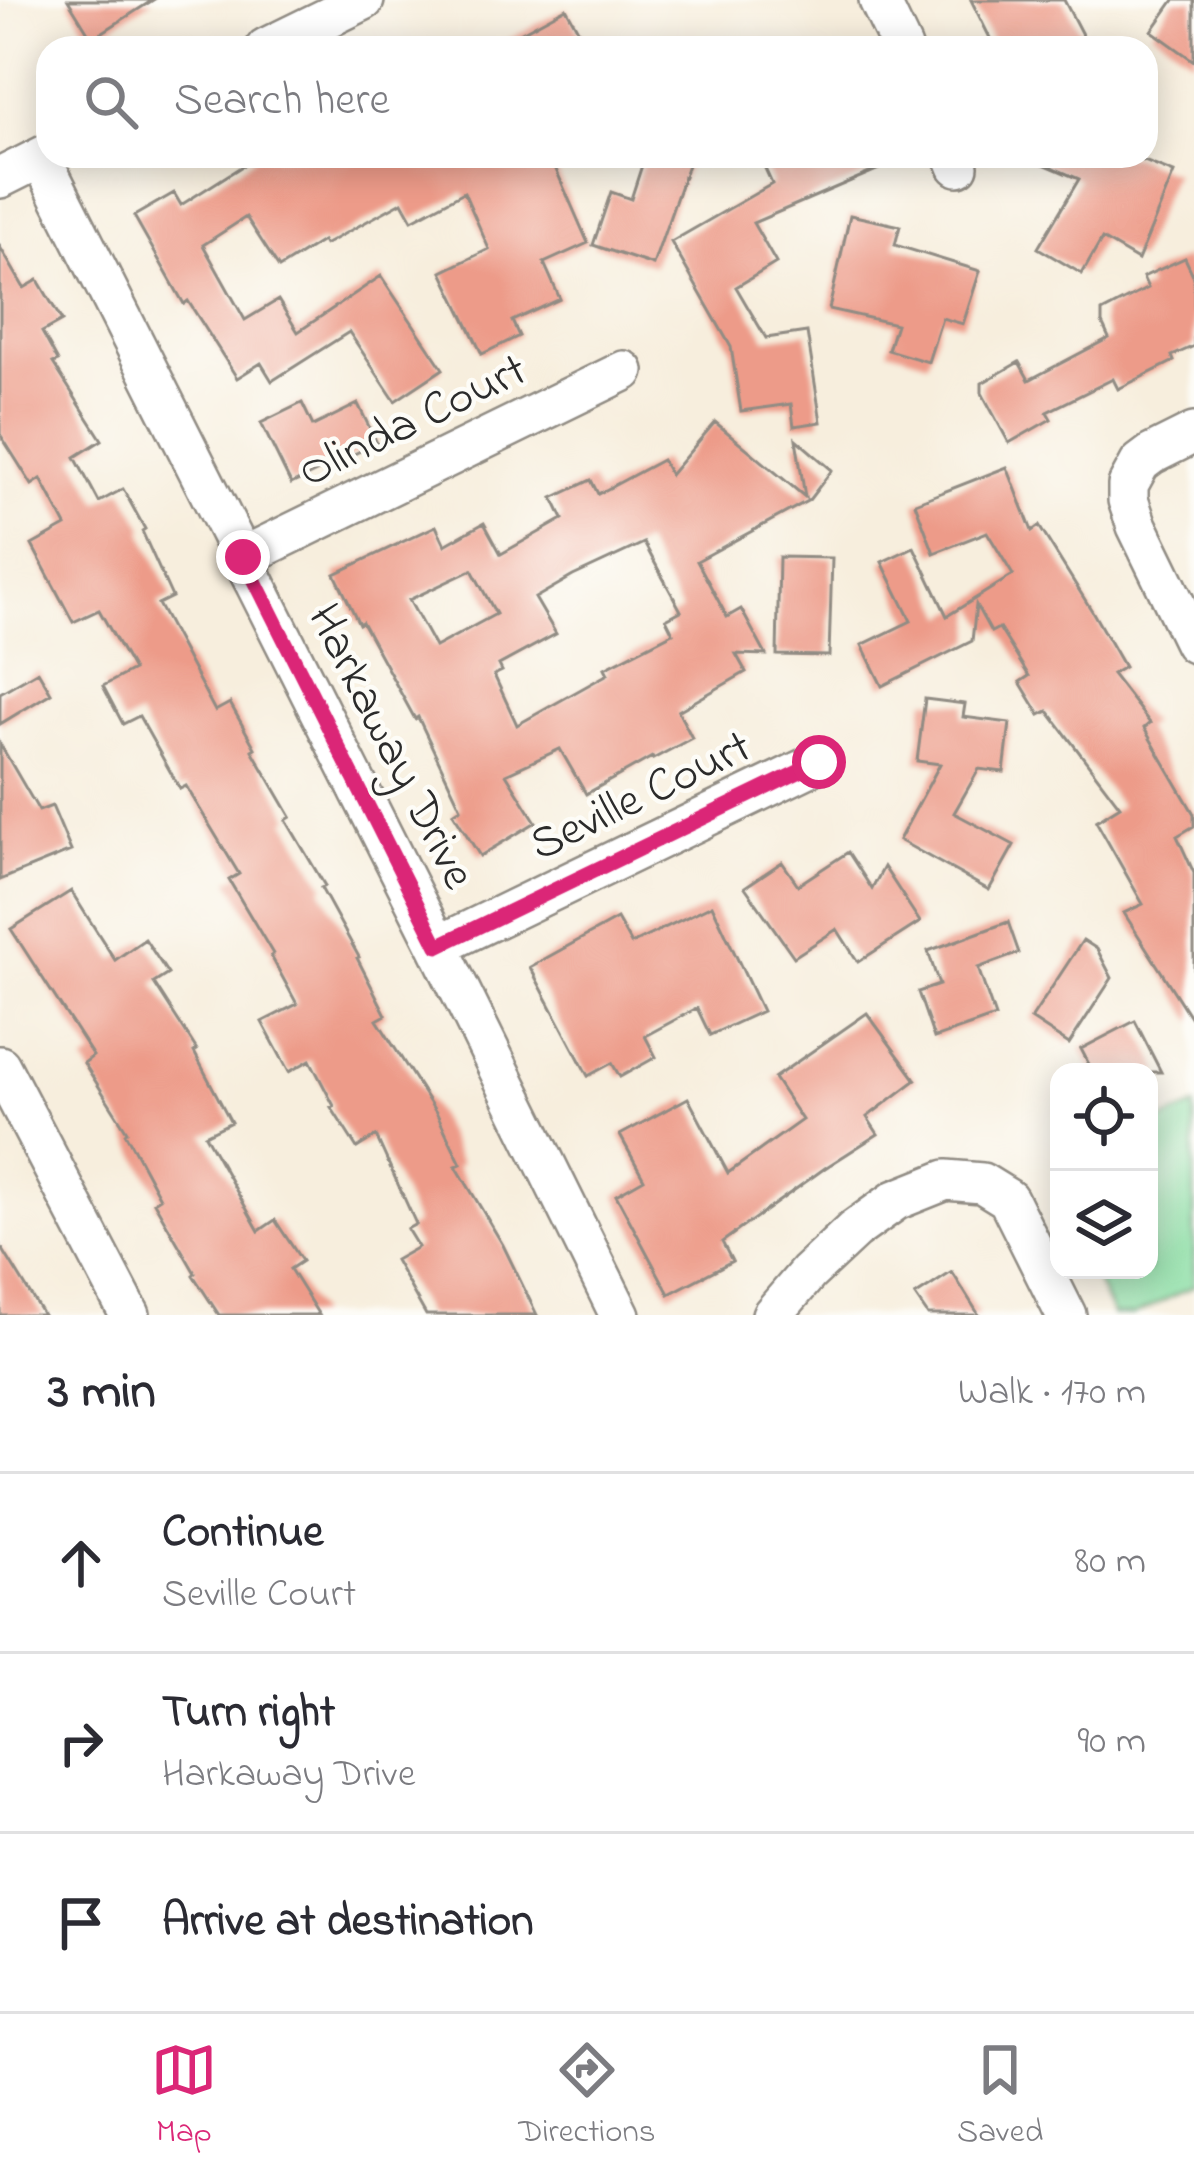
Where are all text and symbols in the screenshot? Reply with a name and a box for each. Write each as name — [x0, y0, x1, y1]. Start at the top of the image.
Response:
search box — [36, 36, 1158, 168]
icon: search — [78, 69, 144, 135]
text: Search here — [174, 69, 390, 135]
street label: Olinda Court — [287, 337, 539, 508]
route end — [216, 530, 270, 584]
street label: Harkaway Drive — [288, 592, 492, 903]
street label: Seville Court — [519, 714, 764, 881]
route start — [792, 735, 846, 789]
map controls — [1050, 1063, 1158, 1279]
button: locate — [1050, 1063, 1158, 1171]
button: layers — [1050, 1171, 1158, 1279]
text: 3 min — [48, 1356, 156, 1431]
text: Walk · 170 m — [958, 1365, 1146, 1422]
text: Continue — [162, 1501, 323, 1567]
icon: ahead — [48, 1530, 114, 1596]
text: 80 m — [1075, 1534, 1146, 1591]
text: Seville Court — [162, 1567, 356, 1624]
text: Turn right — [162, 1681, 335, 1747]
icon: right — [48, 1710, 114, 1776]
text: 90 m — [1077, 1714, 1146, 1771]
text: Harkaway Drive — [162, 1747, 415, 1804]
icon: arrive — [48, 1890, 114, 1956]
text: Arrive at destination — [162, 1890, 533, 1956]
tab: Map — [151, 2037, 217, 2157]
tab: Directions — [518, 2037, 656, 2157]
tab: Saved — [957, 2037, 1043, 2157]

